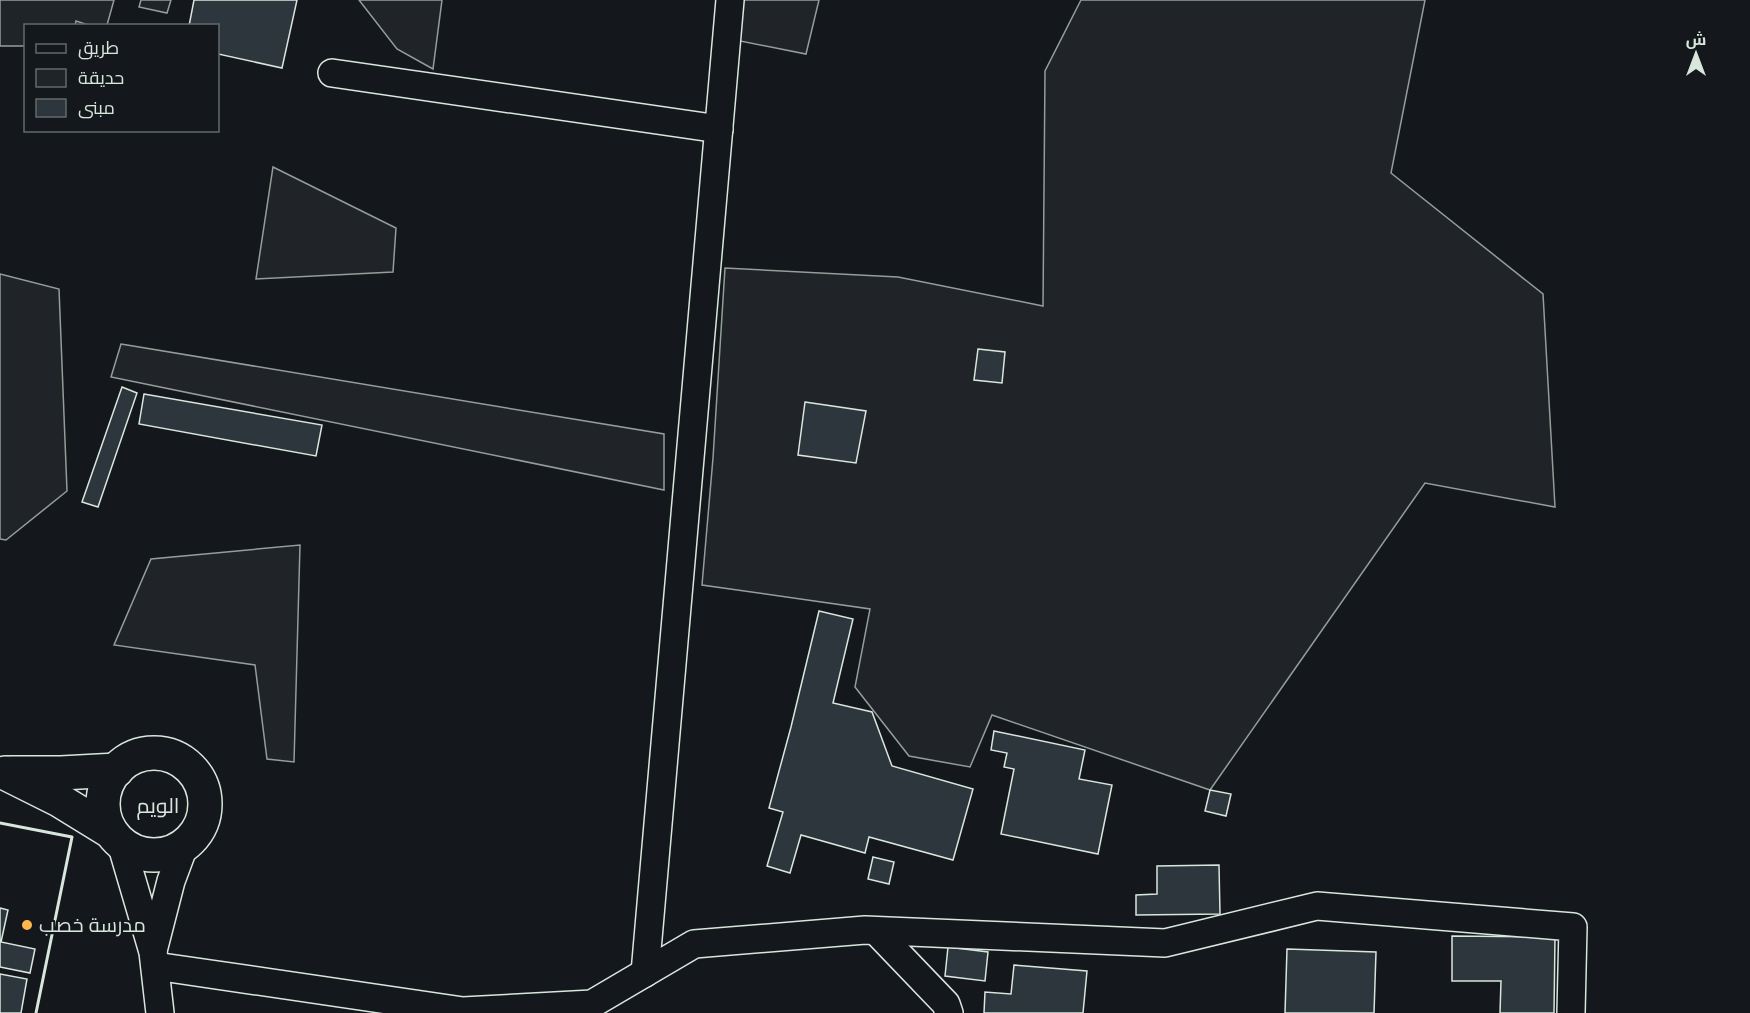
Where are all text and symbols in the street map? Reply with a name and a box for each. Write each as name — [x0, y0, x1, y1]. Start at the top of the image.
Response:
legend — [24, 24, 219, 132]
north arrow — [1666, 24, 1726, 84]
text: ش — [1686, 28, 1706, 51]
text: طريق — [78, 35, 119, 60]
text: حديقة — [78, 65, 124, 90]
text: مبنى — [78, 95, 115, 120]
district label: الويم — [136, 791, 180, 820]
place label: مدرسة خصب — [39, 911, 146, 939]
marker: مدرسة خصب — [20, 918, 34, 932]

